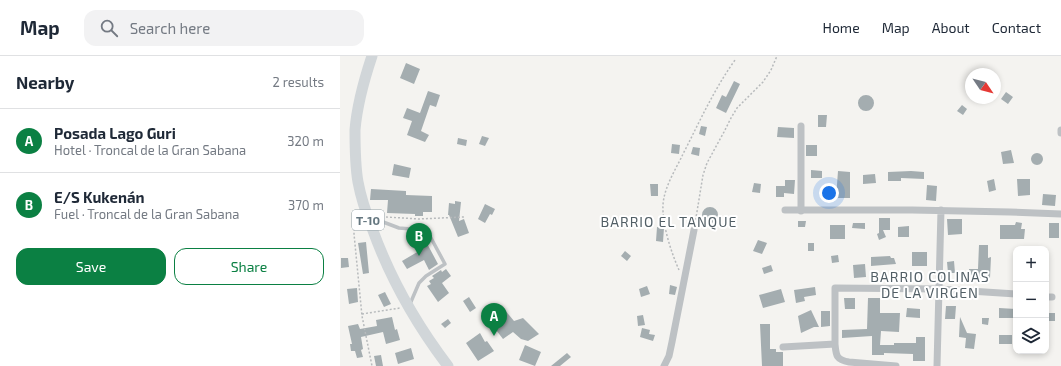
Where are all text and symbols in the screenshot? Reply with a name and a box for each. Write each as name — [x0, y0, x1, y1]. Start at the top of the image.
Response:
search box — [84, 10, 364, 46]
text: Map — [20, 16, 60, 39]
icon: search — [98, 17, 120, 39]
text: Search here — [130, 19, 210, 37]
text: Home — [823, 19, 860, 36]
text: Map — [882, 19, 910, 36]
text: About — [932, 19, 970, 36]
text: Contact — [992, 19, 1041, 36]
north arrow — [965, 68, 1001, 104]
text: Nearby — [16, 72, 74, 92]
text: 2 results — [272, 74, 324, 90]
text: Posada Lago Guri — [54, 124, 176, 142]
text: A — [25, 133, 33, 149]
text: 320 m — [287, 133, 324, 149]
text: Hotel · Troncal de la Gran Sabana — [54, 142, 246, 158]
your location — [819, 183, 839, 203]
text: E/S Kukenán — [54, 188, 144, 206]
text: B — [25, 197, 33, 213]
text: 370 m — [288, 197, 324, 213]
text: Fuel · Troncal de la Gran Sabana — [54, 206, 239, 222]
road number: T-10 — [352, 210, 384, 230]
district label: BARRIO EL TANQUE — [601, 213, 737, 230]
pin: B — [406, 223, 432, 256]
map controls — [1013, 246, 1049, 354]
button: + — [1013, 246, 1049, 282]
button: Save — [16, 248, 166, 285]
button: Share — [174, 248, 324, 285]
district label: BARRIO COLINAS DE LA VIRGEN — [870, 268, 990, 301]
button: − — [1013, 282, 1049, 318]
pin: A — [481, 303, 507, 336]
button: layers — [1013, 318, 1049, 354]

